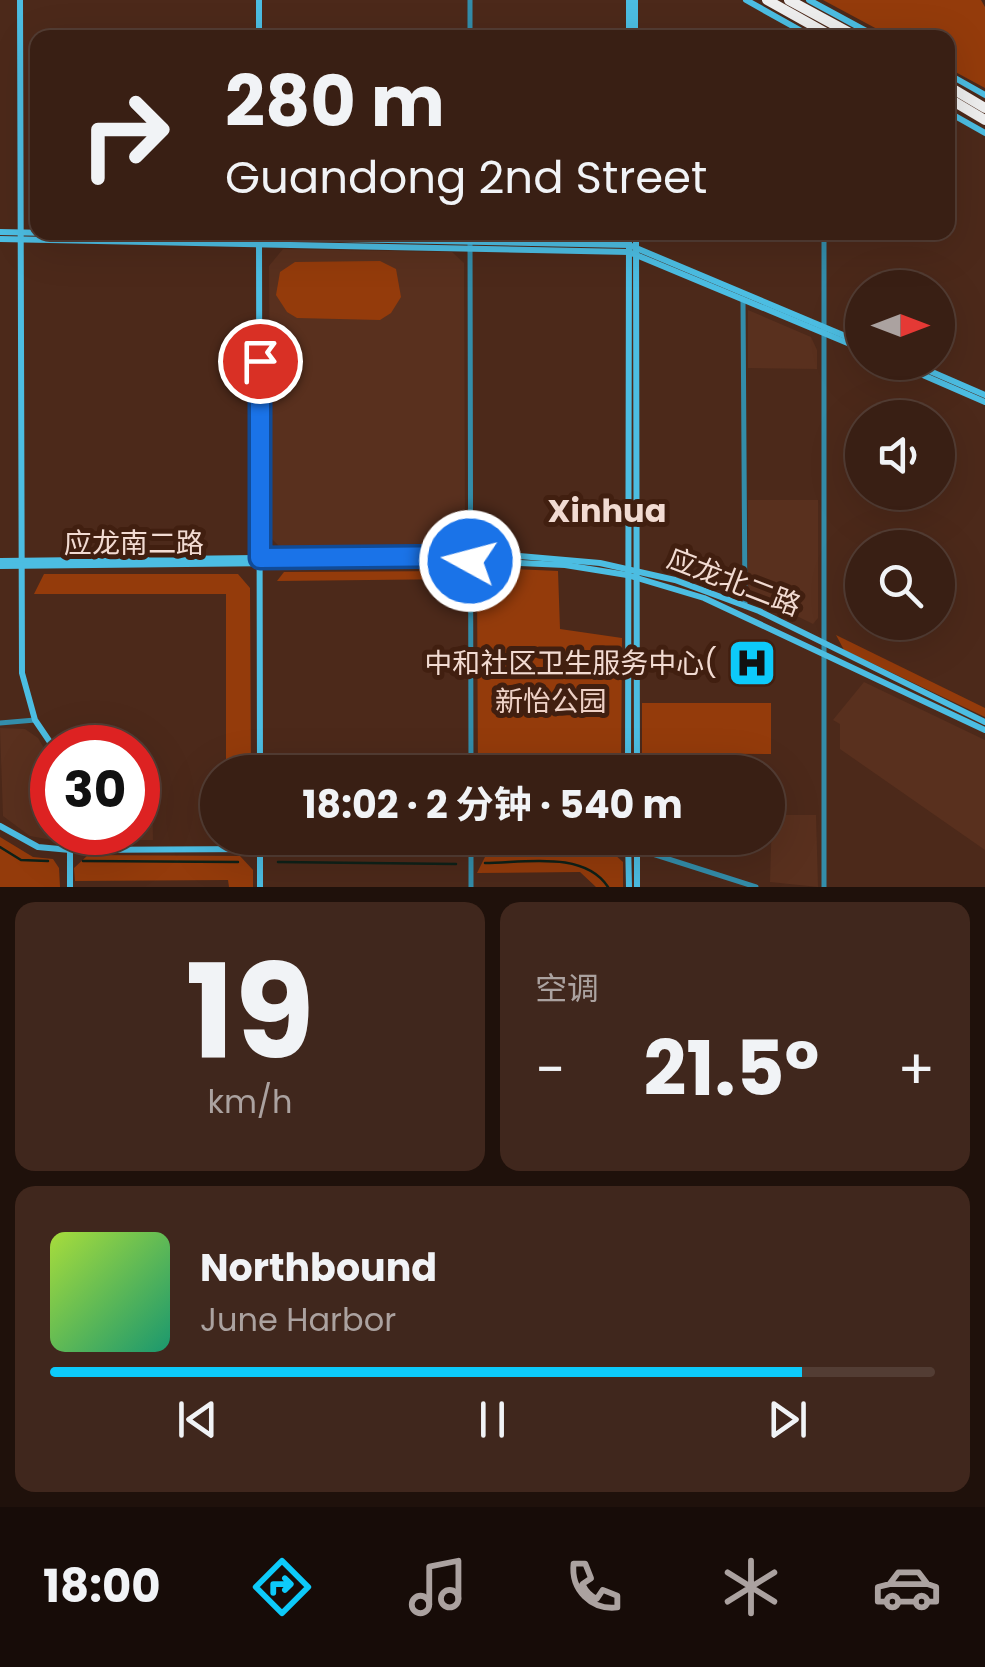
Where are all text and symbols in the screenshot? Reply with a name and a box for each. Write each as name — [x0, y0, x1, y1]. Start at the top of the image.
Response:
text: 280 m — [225, 52, 445, 151]
icon: right — [60, 70, 190, 200]
text: Guandong 2nd Street — [225, 146, 707, 209]
north arrow — [845, 270, 955, 380]
map controls — [845, 270, 955, 640]
pin — [218, 319, 303, 404]
icon: arrive — [233, 334, 288, 389]
button: sound — [845, 400, 955, 510]
district label: Xinhua — [548, 488, 666, 533]
position arrow — [418, 509, 522, 613]
street label: 应龙南二路 — [64, 524, 204, 563]
button: search — [845, 530, 955, 640]
street label: 应龙北二路 — [662, 539, 806, 625]
hospital icon: 中和社区卫生服务中心( — [726, 637, 778, 689]
place label: 中和社区卫生服务中心( — [424, 644, 717, 683]
park label: 新怡公园 — [495, 682, 607, 721]
speed limit sign: 30 — [30, 725, 160, 855]
text: 18:02 · 2 分钟 · 540 m — [302, 778, 683, 831]
text: 19 — [186, 921, 314, 1104]
text: 空调 — [535, 966, 599, 1011]
text: 21.5° — [644, 1016, 819, 1121]
text: − — [535, 1031, 565, 1108]
text: + — [897, 1031, 935, 1108]
text: km/h — [207, 1079, 293, 1124]
text: Northbound — [200, 1241, 437, 1294]
text: June Harbor — [200, 1297, 396, 1342]
icon: previous — [170, 1392, 225, 1447]
icon: pause — [465, 1392, 520, 1447]
icon: next — [760, 1392, 815, 1447]
icon: directions — [247, 1552, 317, 1622]
icon: music — [403, 1552, 473, 1622]
icon: phone — [559, 1552, 629, 1622]
icon: climate — [716, 1552, 786, 1622]
icon: car — [872, 1552, 942, 1622]
text: 18:00 — [43, 1555, 161, 1618]

